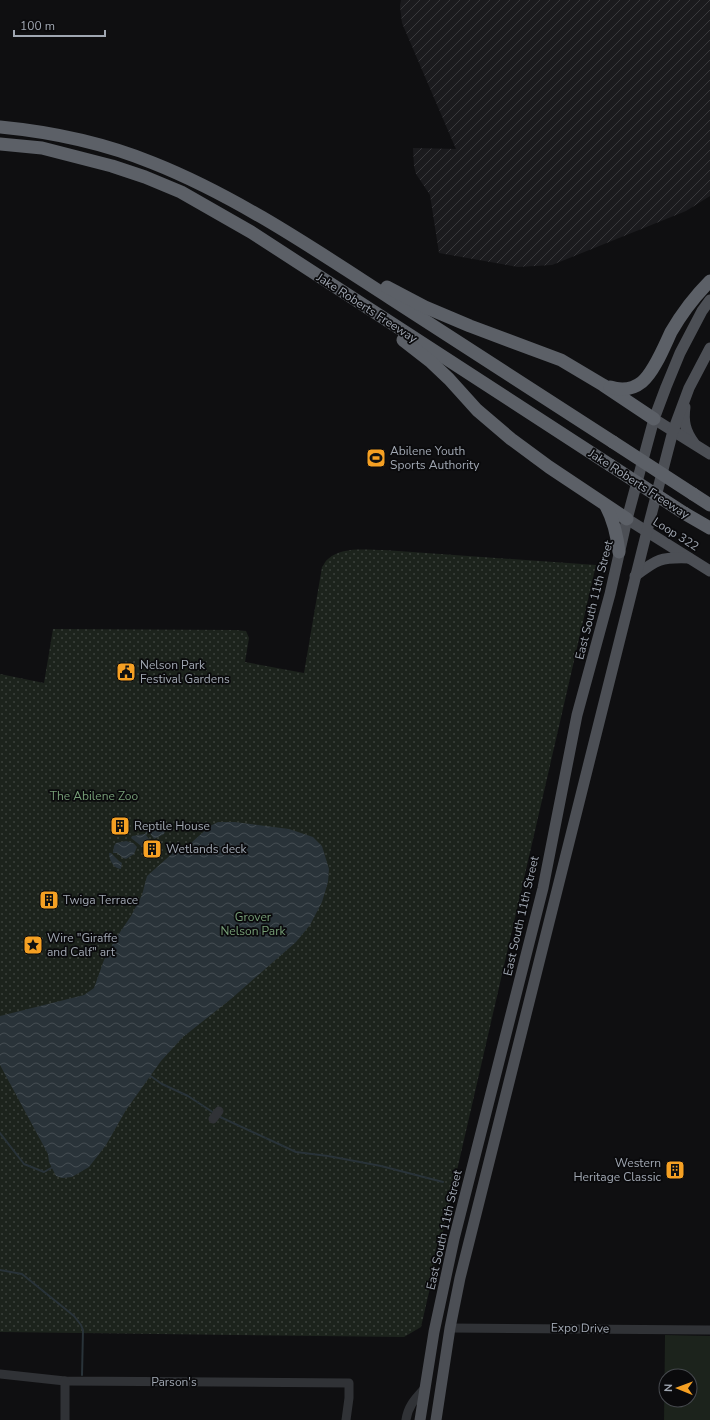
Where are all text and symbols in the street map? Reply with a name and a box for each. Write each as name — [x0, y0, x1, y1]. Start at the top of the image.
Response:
scale bar — [14, 12, 105, 38]
text: 100 m — [20, 18, 55, 34]
street label: Jake Roberts Freeway — [313, 269, 421, 347]
place label: Abilene Youth Sports Authority — [390, 443, 480, 473]
street label: Jake Roberts Freeway — [585, 445, 693, 523]
sports icon: Abilene Youth Sports Authority — [365, 447, 387, 469]
street label: Loop 322 — [650, 514, 702, 554]
street label: East South 11th Street — [571, 538, 617, 661]
place label: Nelson Park Festival Gardens — [140, 657, 230, 687]
public building icon: Nelson Park Festival Gardens — [115, 661, 137, 683]
park label: The Abilene Zoo — [50, 788, 139, 804]
building icon: Reptile House — [109, 815, 131, 837]
place label: Reptile House — [134, 818, 210, 834]
building icon: Wetlands deck — [141, 838, 163, 860]
place label: Wetlands deck — [166, 841, 248, 857]
street label: East South 11th Street — [499, 854, 543, 977]
building icon: Twiga Terrace — [38, 889, 60, 911]
place label: Twiga Terrace — [63, 892, 138, 908]
park label: Grover Nelson Park — [220, 909, 287, 939]
place label: Wire "Giraffe and Calf" art — [47, 930, 117, 960]
place icon: Wire "Giraffe and Calf" art — [22, 934, 44, 956]
place label: Western Heritage Classic — [573, 1155, 661, 1185]
building icon: Western Heritage Classic — [664, 1159, 686, 1181]
street label: East South 11th Street — [422, 1168, 466, 1291]
street label: Expo Drive — [551, 1319, 609, 1337]
north arrow — [658, 1368, 698, 1408]
street label: Parson's — [151, 1374, 197, 1390]
text: N — [661, 1384, 676, 1392]

